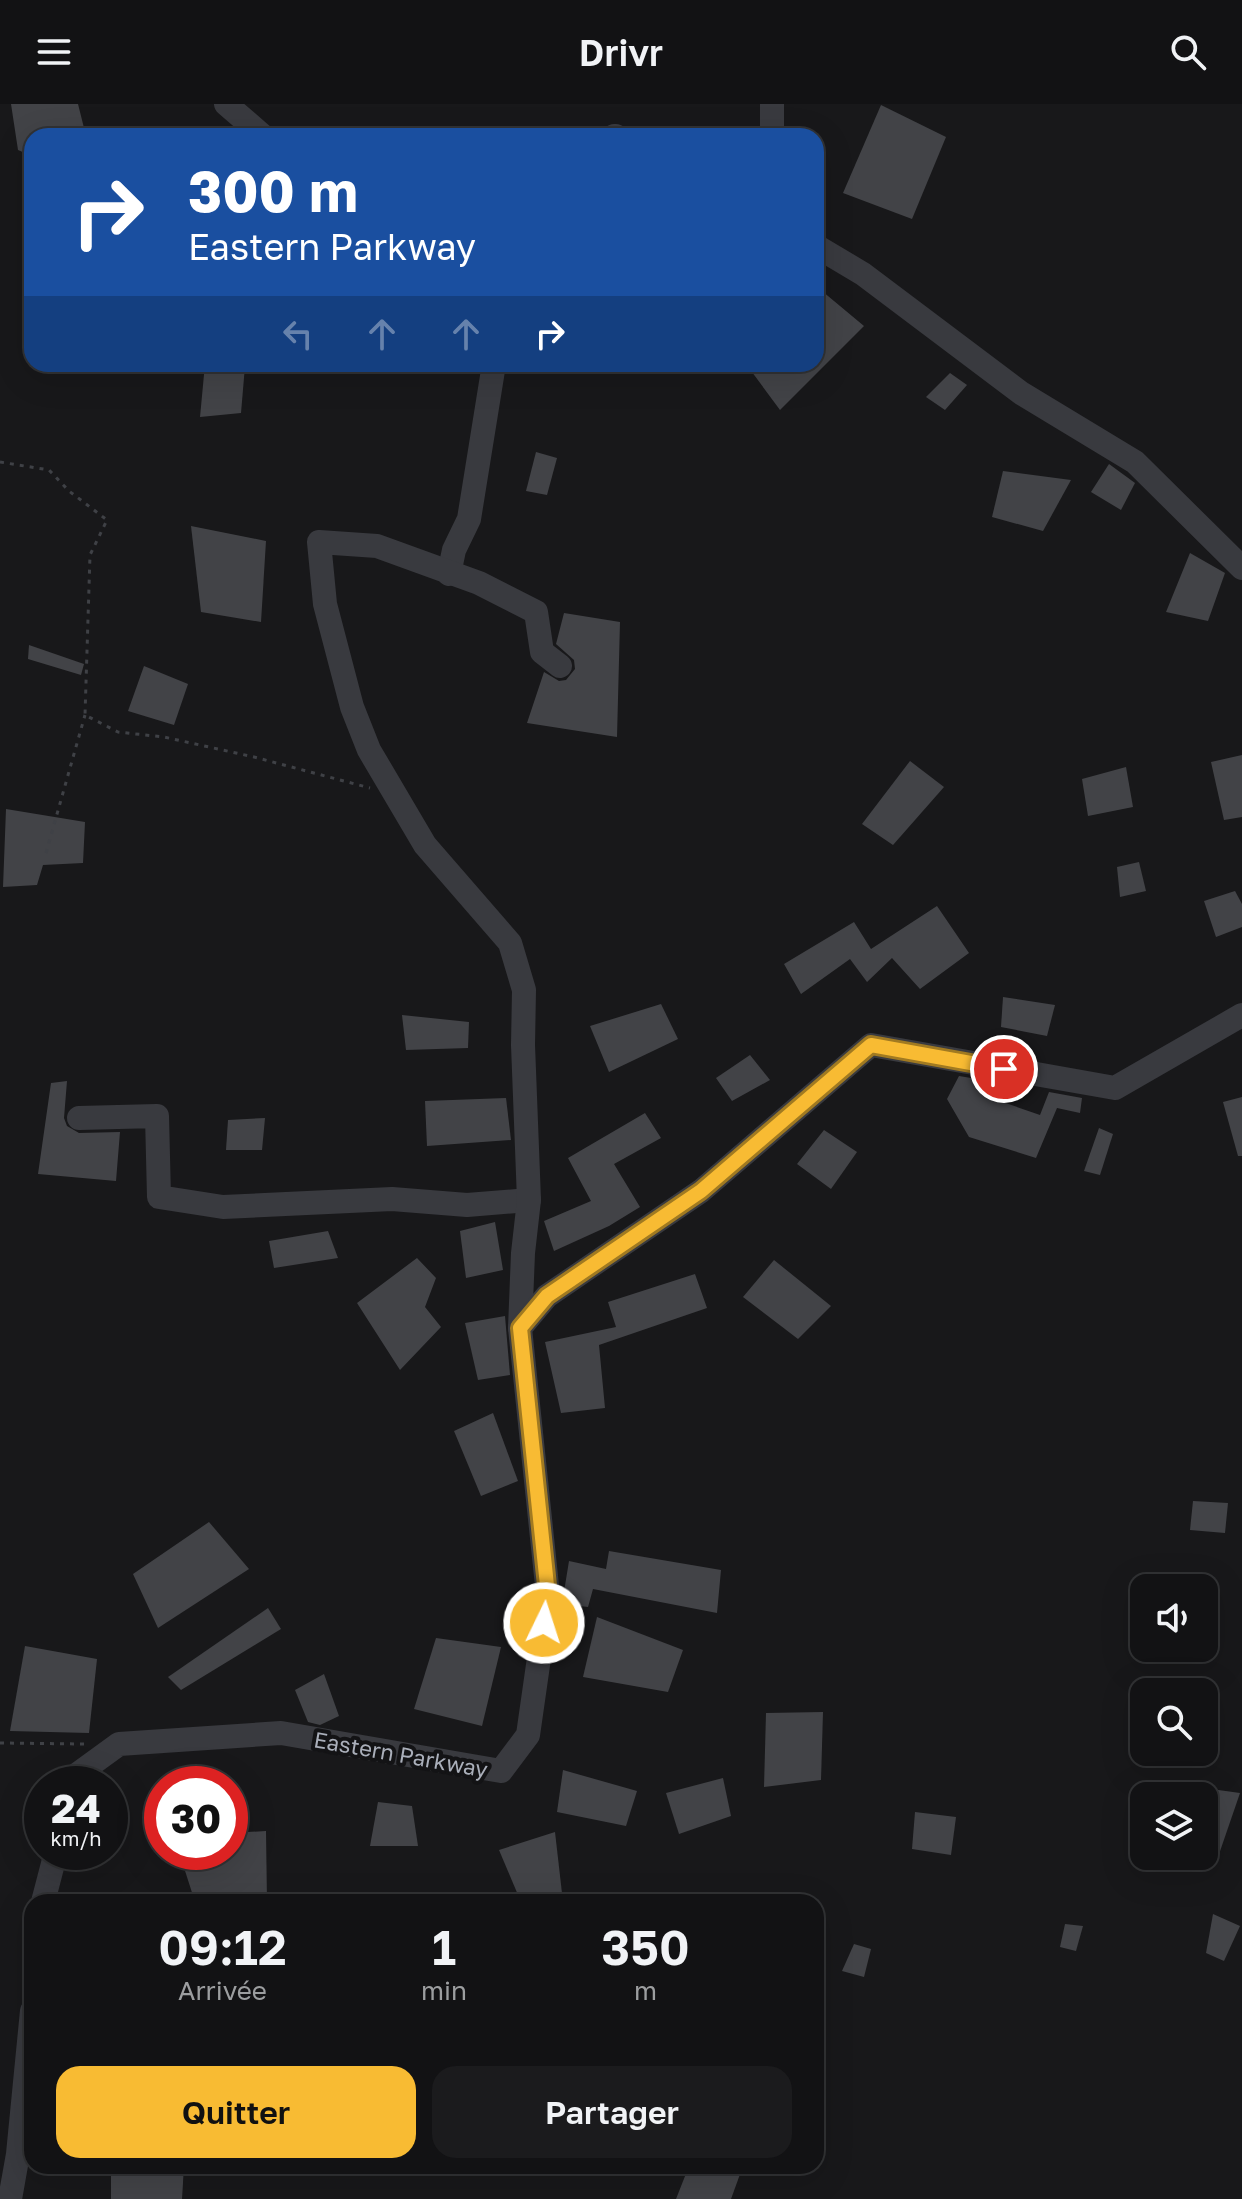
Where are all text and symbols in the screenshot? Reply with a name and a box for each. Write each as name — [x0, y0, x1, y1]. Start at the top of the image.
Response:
icon: menu — [32, 30, 76, 74]
icon: search — [1166, 30, 1210, 74]
text: Drivr — [579, 31, 663, 74]
text: 300 m — [188, 157, 358, 224]
icon: right — [56, 160, 160, 264]
text: Eastern Parkway — [188, 225, 476, 268]
icon: left — [276, 312, 320, 356]
icon: ahead — [360, 312, 404, 356]
icon: ahead — [444, 312, 488, 356]
icon: right — [528, 312, 572, 356]
pin — [970, 1035, 1038, 1103]
icon: arrive — [982, 1047, 1026, 1091]
map controls — [1130, 1574, 1218, 1870]
button: sound — [1130, 1574, 1218, 1662]
position arrow — [502, 1581, 586, 1665]
button: search — [1130, 1678, 1218, 1766]
street label: Eastern Parkway — [312, 1725, 490, 1783]
speed limit sign: 30 — [144, 1766, 248, 1870]
button: layers — [1130, 1782, 1218, 1870]
text: 24 — [51, 1784, 101, 1832]
text: km/h — [51, 1826, 101, 1850]
text: 09:12 — [158, 1918, 287, 1976]
text: 1 — [432, 1918, 456, 1976]
text: 350 — [601, 1918, 690, 1976]
text: Arrivée — [178, 1975, 267, 2006]
text: min — [421, 1975, 467, 2006]
text: m — [634, 1975, 657, 2006]
button: Quitter — [56, 2066, 416, 2158]
button: Partager — [432, 2066, 792, 2158]

